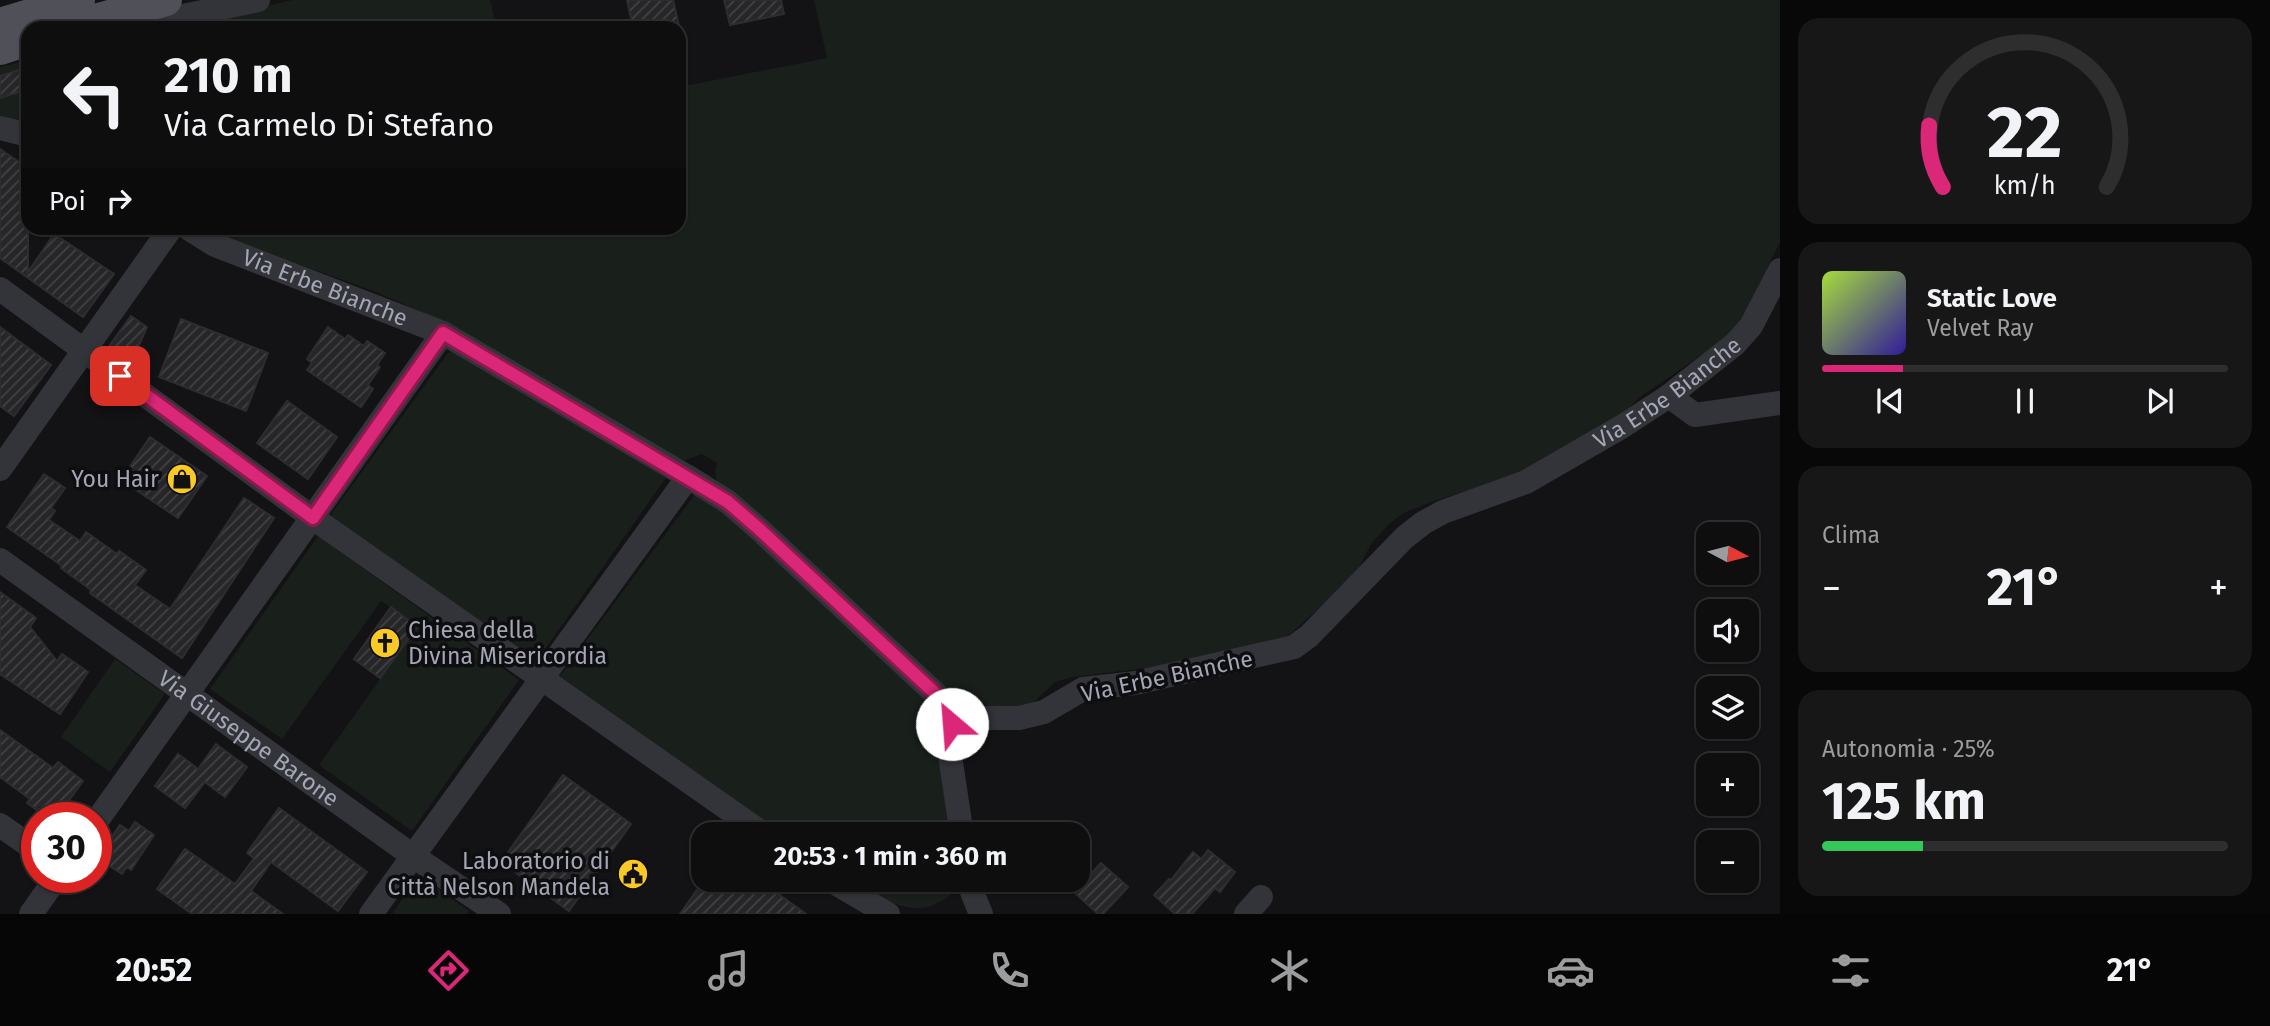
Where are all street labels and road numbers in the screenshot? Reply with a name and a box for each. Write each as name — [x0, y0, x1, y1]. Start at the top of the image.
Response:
street label: Via Erbe Bianche — [239, 243, 412, 332]
street label: Via Erbe Bianche — [1588, 331, 1747, 454]
street label: Via Erbe Bianche — [1079, 644, 1255, 708]
street label: Via Giuseppe Barone — [153, 664, 345, 812]

